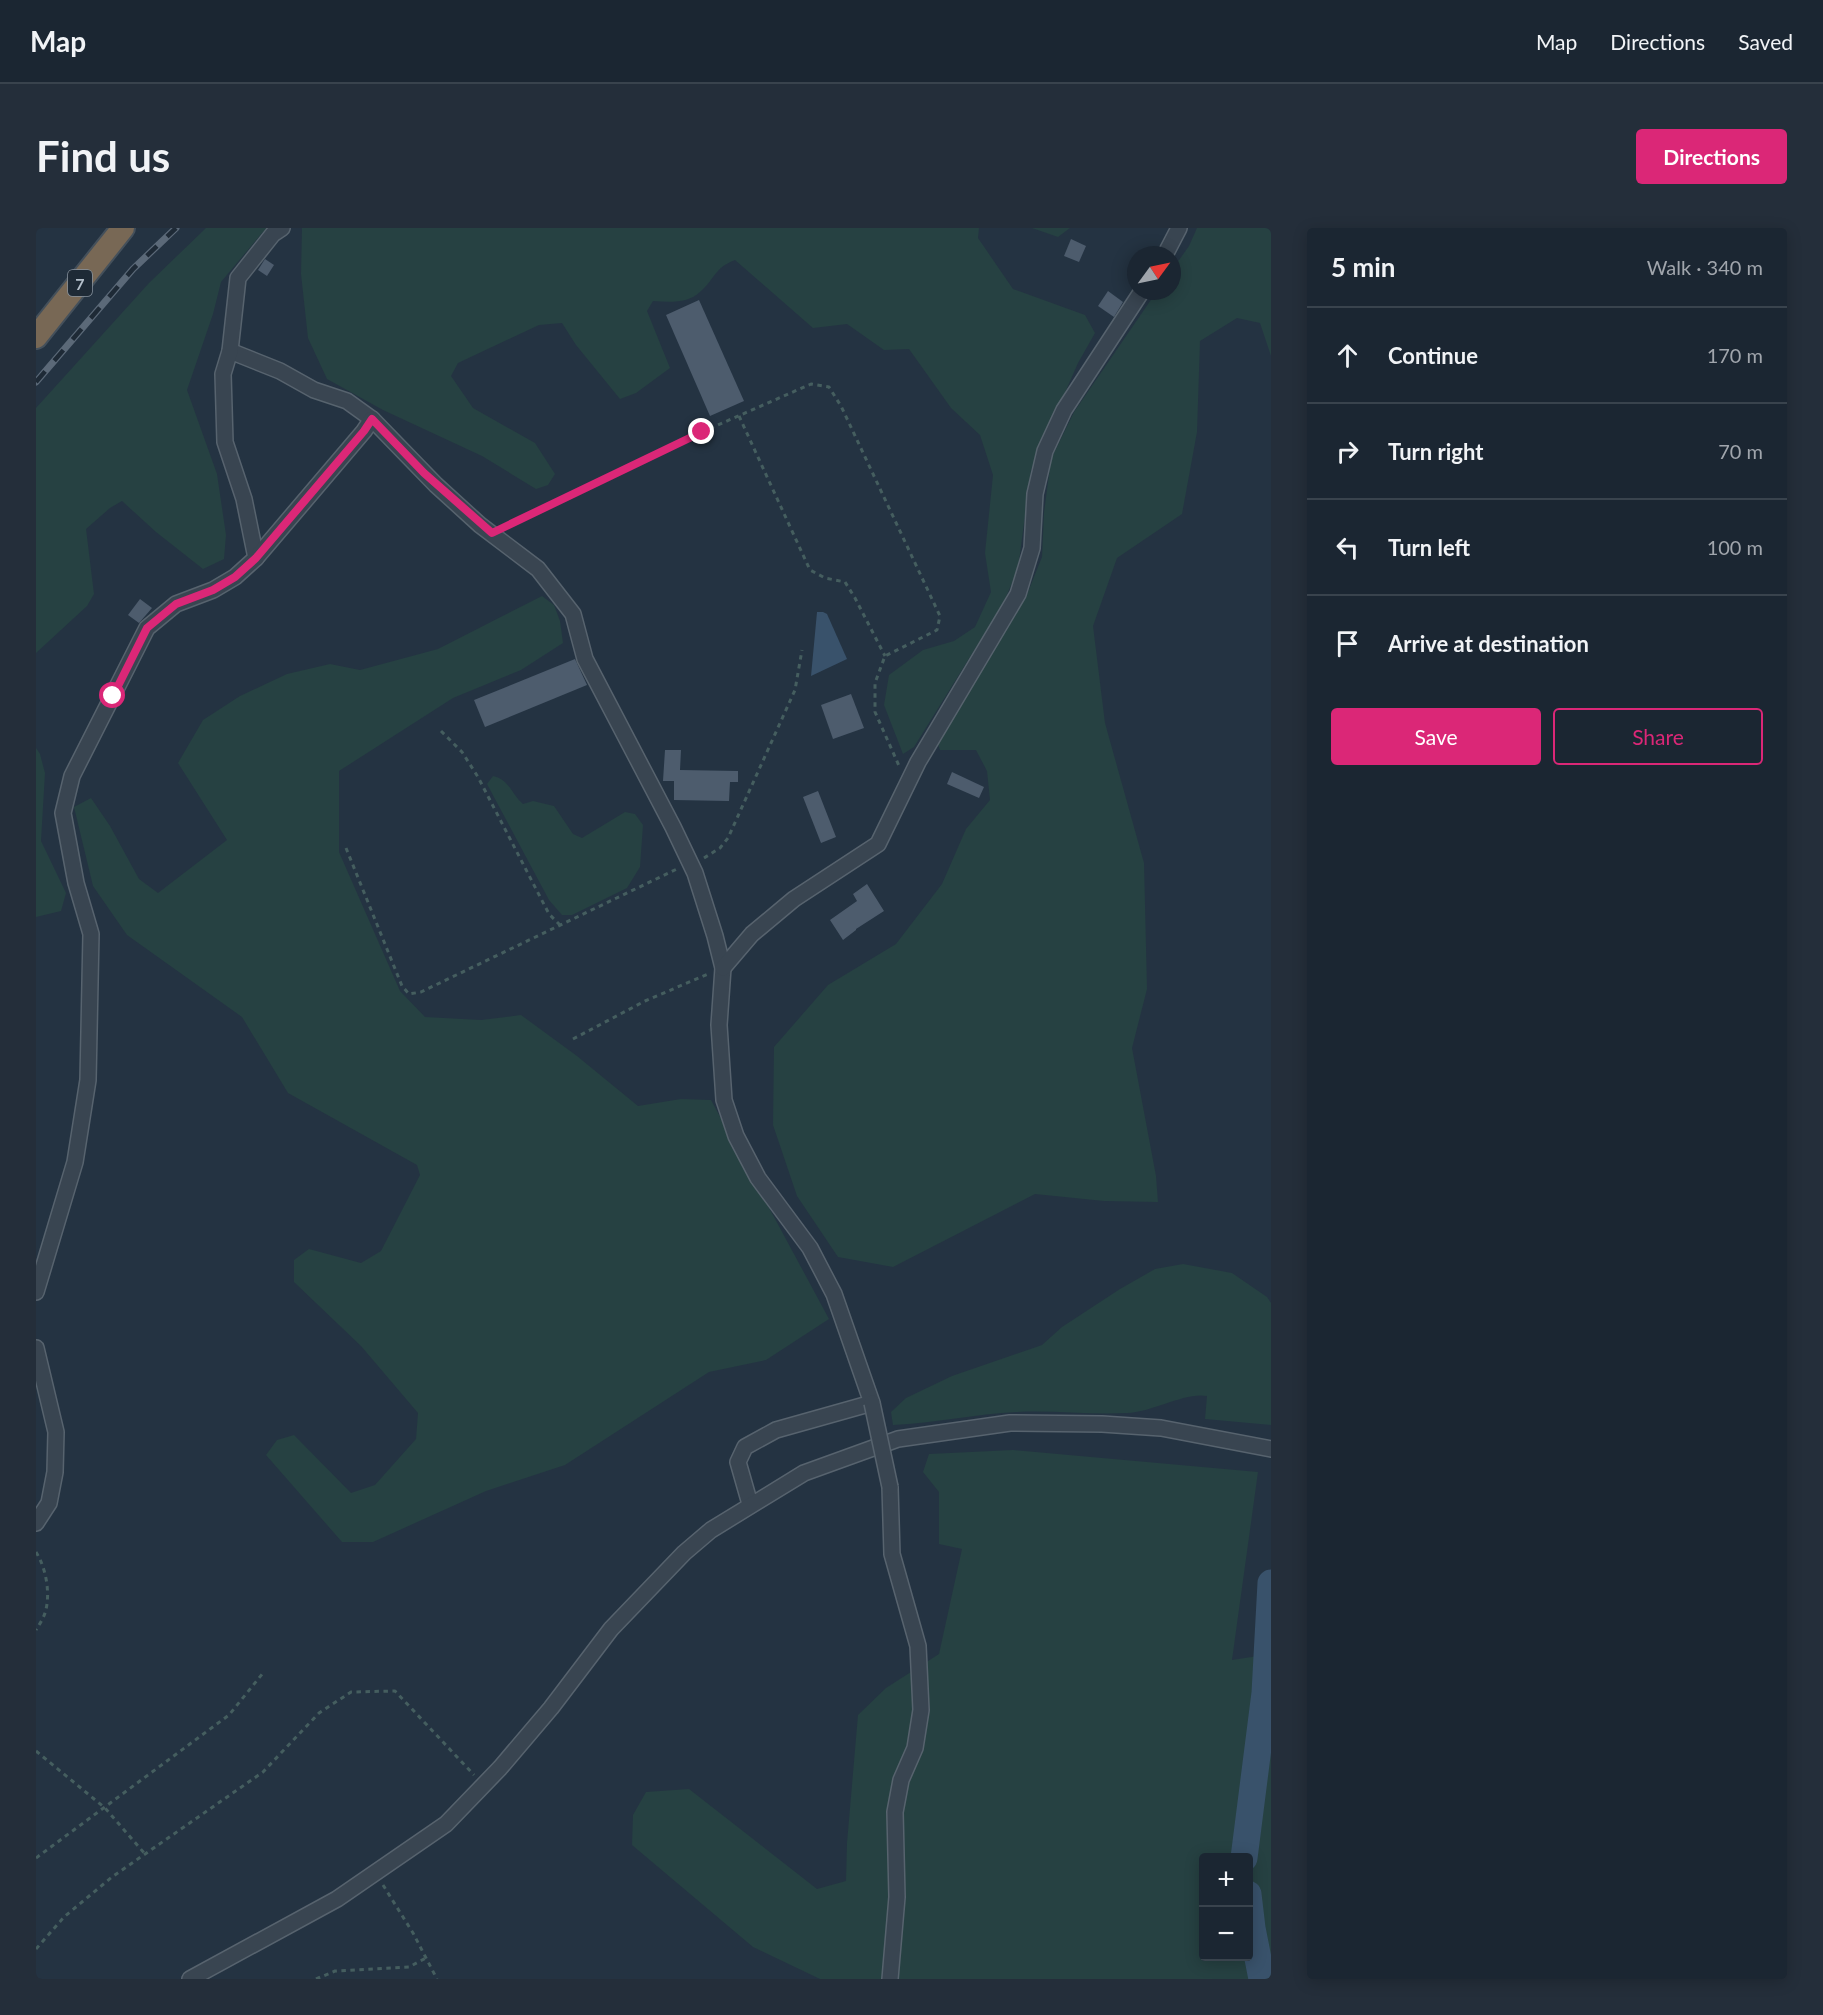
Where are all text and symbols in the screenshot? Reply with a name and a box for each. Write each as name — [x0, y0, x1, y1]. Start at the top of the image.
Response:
text: Map — [30, 24, 86, 58]
text: Map — [1536, 29, 1577, 54]
text: Directions — [1610, 29, 1705, 54]
text: Saved — [1738, 29, 1793, 54]
button: Directions — [1636, 129, 1787, 184]
text: Find us — [36, 131, 170, 181]
north arrow — [1127, 246, 1181, 300]
text: 5 min — [1331, 251, 1395, 283]
text: Walk · 340 m — [1647, 255, 1763, 279]
road number: 7 — [68, 270, 92, 296]
icon: ahead — [1331, 339, 1364, 372]
text: Continue — [1388, 342, 1478, 369]
text: 170 m — [1707, 343, 1763, 367]
route end — [688, 418, 714, 444]
icon: right — [1331, 435, 1364, 468]
text: Turn right — [1388, 438, 1483, 465]
text: 70 m — [1718, 439, 1763, 463]
icon: left — [1331, 531, 1364, 564]
text: Turn left — [1388, 534, 1470, 561]
text: 100 m — [1707, 535, 1763, 559]
icon: arrive — [1331, 627, 1364, 660]
text: Arrive at destination — [1388, 630, 1589, 657]
route start — [99, 682, 125, 708]
button: Save — [1331, 708, 1541, 765]
button: Share — [1553, 708, 1763, 765]
map controls — [1199, 1853, 1253, 1961]
button: + — [1199, 1853, 1253, 1907]
button: − — [1199, 1907, 1253, 1961]

